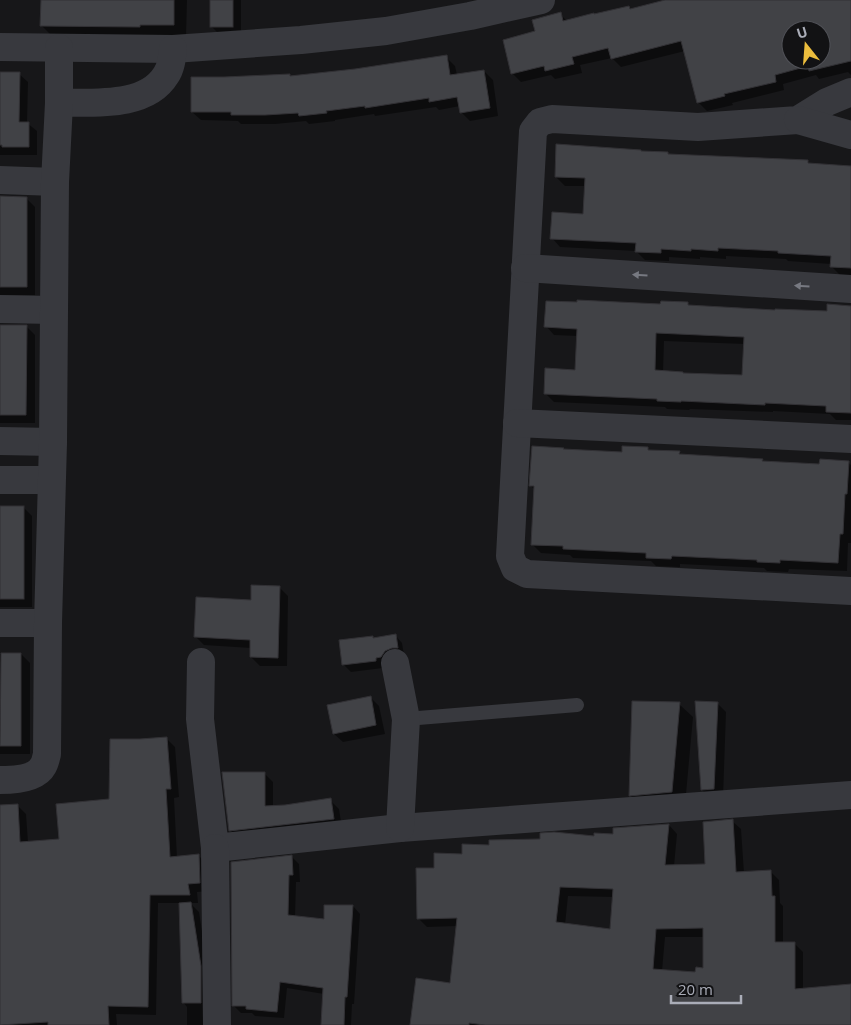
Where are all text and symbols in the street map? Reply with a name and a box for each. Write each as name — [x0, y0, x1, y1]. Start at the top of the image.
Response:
north arrow — [781, 20, 831, 70]
text: U — [794, 21, 810, 43]
one-way arrow — [632, 271, 648, 279]
one-way arrow — [794, 282, 810, 290]
scale bar — [671, 972, 741, 1004]
text: 20 m — [678, 979, 713, 999]

